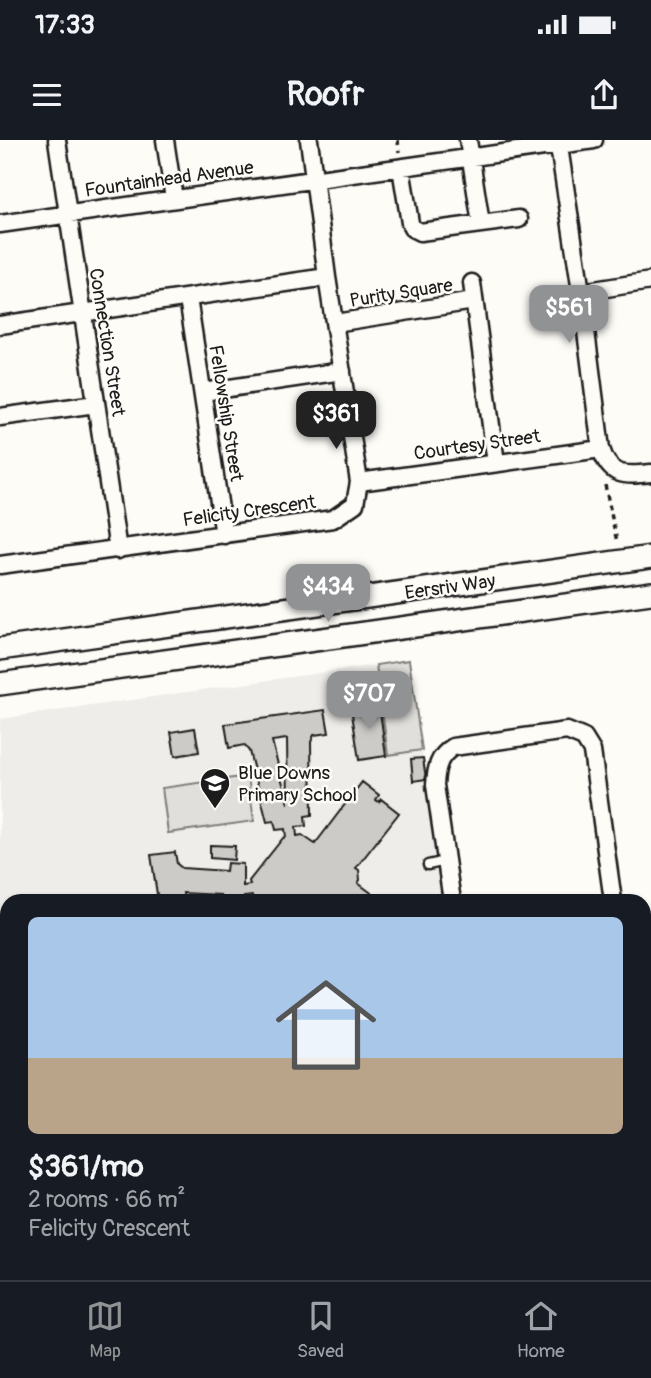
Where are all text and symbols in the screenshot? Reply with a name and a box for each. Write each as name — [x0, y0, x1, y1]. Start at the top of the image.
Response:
text: 17:33 — [35, 9, 95, 41]
text: Roofr — [287, 75, 364, 115]
icon: menu — [28, 76, 66, 114]
icon: share — [585, 76, 623, 114]
street label: Fountainhead Avenue — [83, 155, 256, 203]
street label: Connection Street — [83, 266, 131, 418]
street label: Purity Square — [348, 273, 455, 313]
pin: $561 — [528, 286, 610, 345]
text: $561 — [545, 293, 593, 322]
street label: Fellowship Street — [203, 343, 249, 483]
pin: $361 — [295, 392, 377, 451]
text: $361 — [312, 399, 360, 428]
street label: Courtesy Street — [412, 424, 542, 466]
street label: Felicity Crescent — [181, 490, 317, 532]
pin: $434 — [287, 564, 369, 624]
street label: Eersriv Way — [403, 569, 497, 605]
text: $434 — [302, 572, 354, 601]
pin: $707 — [328, 672, 410, 731]
text: $707 — [343, 679, 395, 708]
place label: Blue Downs Primary School — [238, 761, 357, 807]
school or university icon: Blue Downs Primary School — [198, 766, 232, 810]
icon: home — [263, 962, 389, 1088]
text: $361/mo — [28, 1148, 144, 1185]
text: 2 rooms · 66 m² — [28, 1185, 185, 1214]
text: Felicity Crescent — [28, 1214, 190, 1243]
tab: Map — [86, 1297, 124, 1363]
tab: Saved — [297, 1297, 344, 1363]
tab: Home — [517, 1297, 565, 1363]

